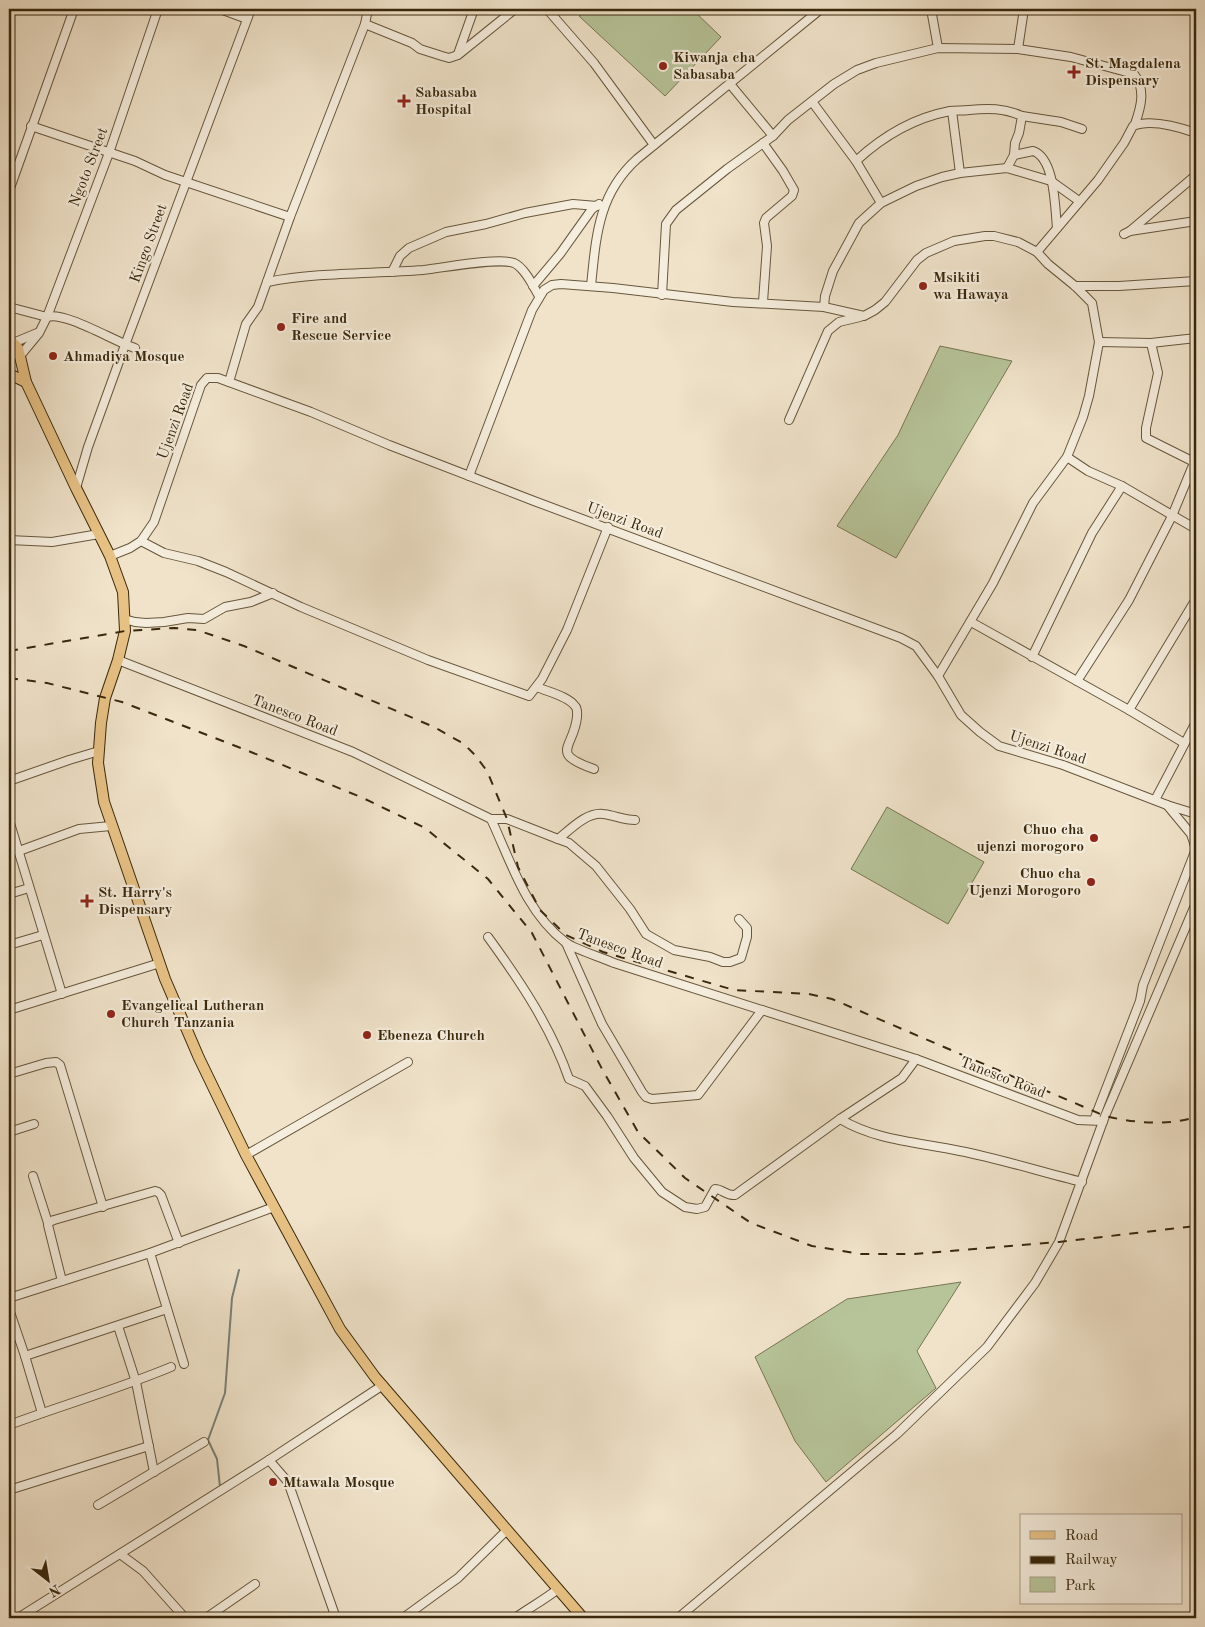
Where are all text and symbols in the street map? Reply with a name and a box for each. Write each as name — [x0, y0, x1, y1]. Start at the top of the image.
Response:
place label: Kiwanja cha Sabasaba — [673, 51, 756, 83]
place label: St. Magdalena Dispensary — [1085, 57, 1181, 89]
marker: Kiwanja cha Sabasaba — [657, 60, 669, 72]
marker: St. Magdalena Dispensary — [1067, 65, 1081, 79]
place label: Sabasaba Hospital — [415, 86, 477, 118]
marker: Sabasaba Hospital — [397, 94, 411, 108]
street label: Ngoto Street — [67, 126, 111, 209]
street label: Kingo Street — [128, 202, 171, 285]
place label: Msikiti wa Hawaya — [933, 271, 1009, 303]
marker: Msikiti wa Hawaya — [917, 280, 929, 292]
place label: Fire and Rescue Service — [291, 312, 391, 344]
marker: Fire and Rescue Service — [275, 321, 287, 333]
marker: Ahmadiya Mosque — [47, 350, 59, 362]
place label: Ahmadiya Mosque — [63, 350, 185, 365]
street label: Ujenzi Road — [156, 381, 197, 462]
street label: Ujenzi Road — [584, 501, 665, 542]
street label: Tanesco Road — [250, 693, 340, 740]
street label: Ujenzi Road — [1007, 729, 1088, 768]
place label: Chuo cha ujenzi morogoro — [976, 823, 1084, 855]
marker: Chuo cha ujenzi morogoro — [1088, 832, 1100, 844]
place label: Chuo cha Ujenzi Morogoro — [968, 867, 1081, 899]
marker: Chuo cha Ujenzi Morogoro — [1085, 876, 1097, 888]
place label: St. Harry's Dispensary — [98, 886, 173, 918]
marker: St. Harry's Dispensary — [80, 894, 94, 908]
street label: Tanesco Road — [574, 927, 665, 972]
place label: Evangelical Lutheran Church Tanzania — [121, 999, 264, 1031]
marker: Evangelical Lutheran Church Tanzania — [105, 1008, 117, 1020]
marker: Ebeneza Church — [361, 1029, 373, 1041]
place label: Ebeneza Church — [377, 1029, 485, 1044]
street label: Tanesco Road — [958, 1055, 1048, 1102]
marker: Mtawala Mosque — [267, 1476, 279, 1488]
place label: Mtawala Mosque — [283, 1476, 395, 1491]
legend — [1020, 1514, 1182, 1604]
text: Road — [1065, 1529, 1099, 1544]
text: Railway — [1065, 1553, 1118, 1568]
north arrow — [22, 1554, 72, 1604]
text: Park — [1065, 1579, 1096, 1594]
text: N — [46, 1582, 62, 1599]

